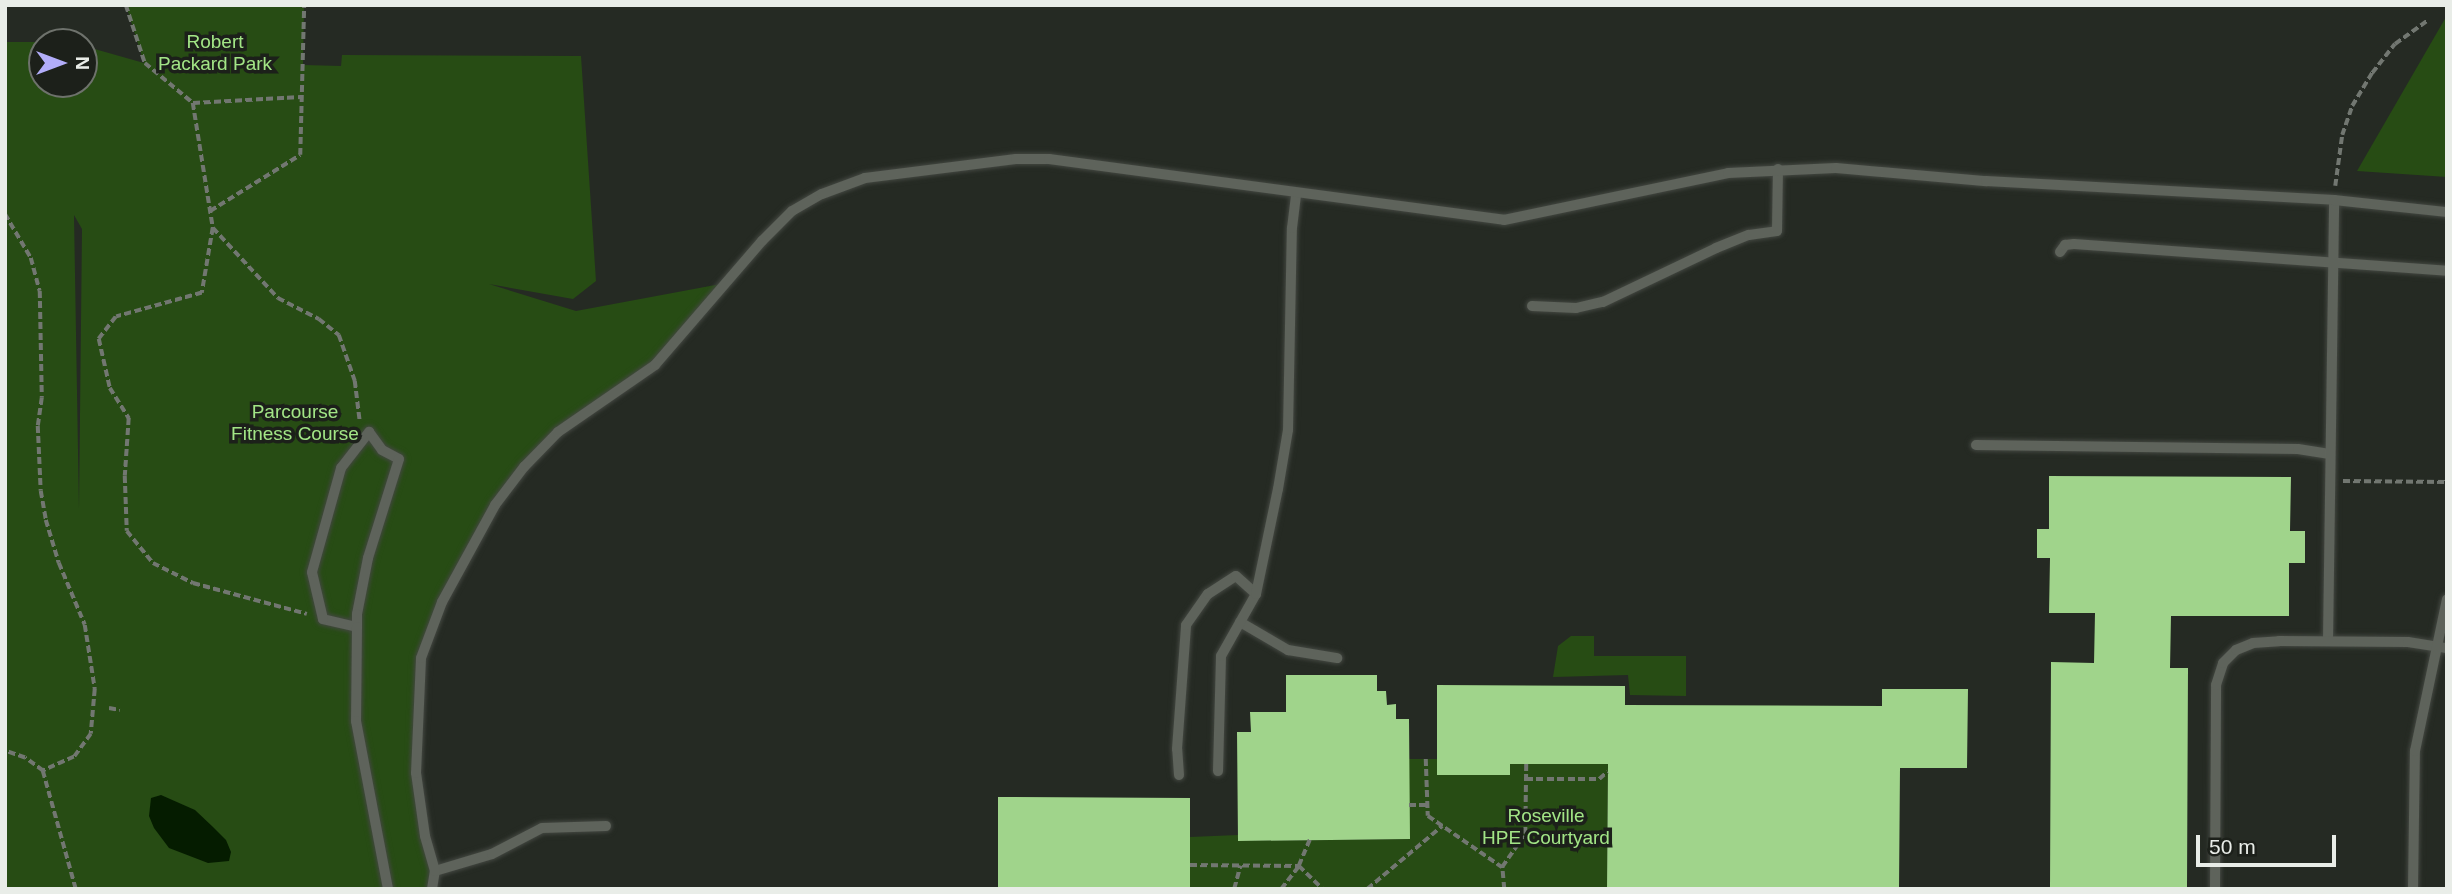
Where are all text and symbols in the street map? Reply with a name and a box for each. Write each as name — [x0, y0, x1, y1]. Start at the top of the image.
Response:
north arrow — [28, 28, 98, 98]
park label: Robert Packard Park — [158, 31, 272, 75]
text: N — [72, 56, 93, 70]
park label: Parcourse Fitness Course — [231, 401, 359, 445]
park label: Roseville HPE Courtyard — [1482, 805, 1610, 849]
scale bar — [2200, 820, 2340, 864]
text: 50 m — [2209, 835, 2256, 858]

